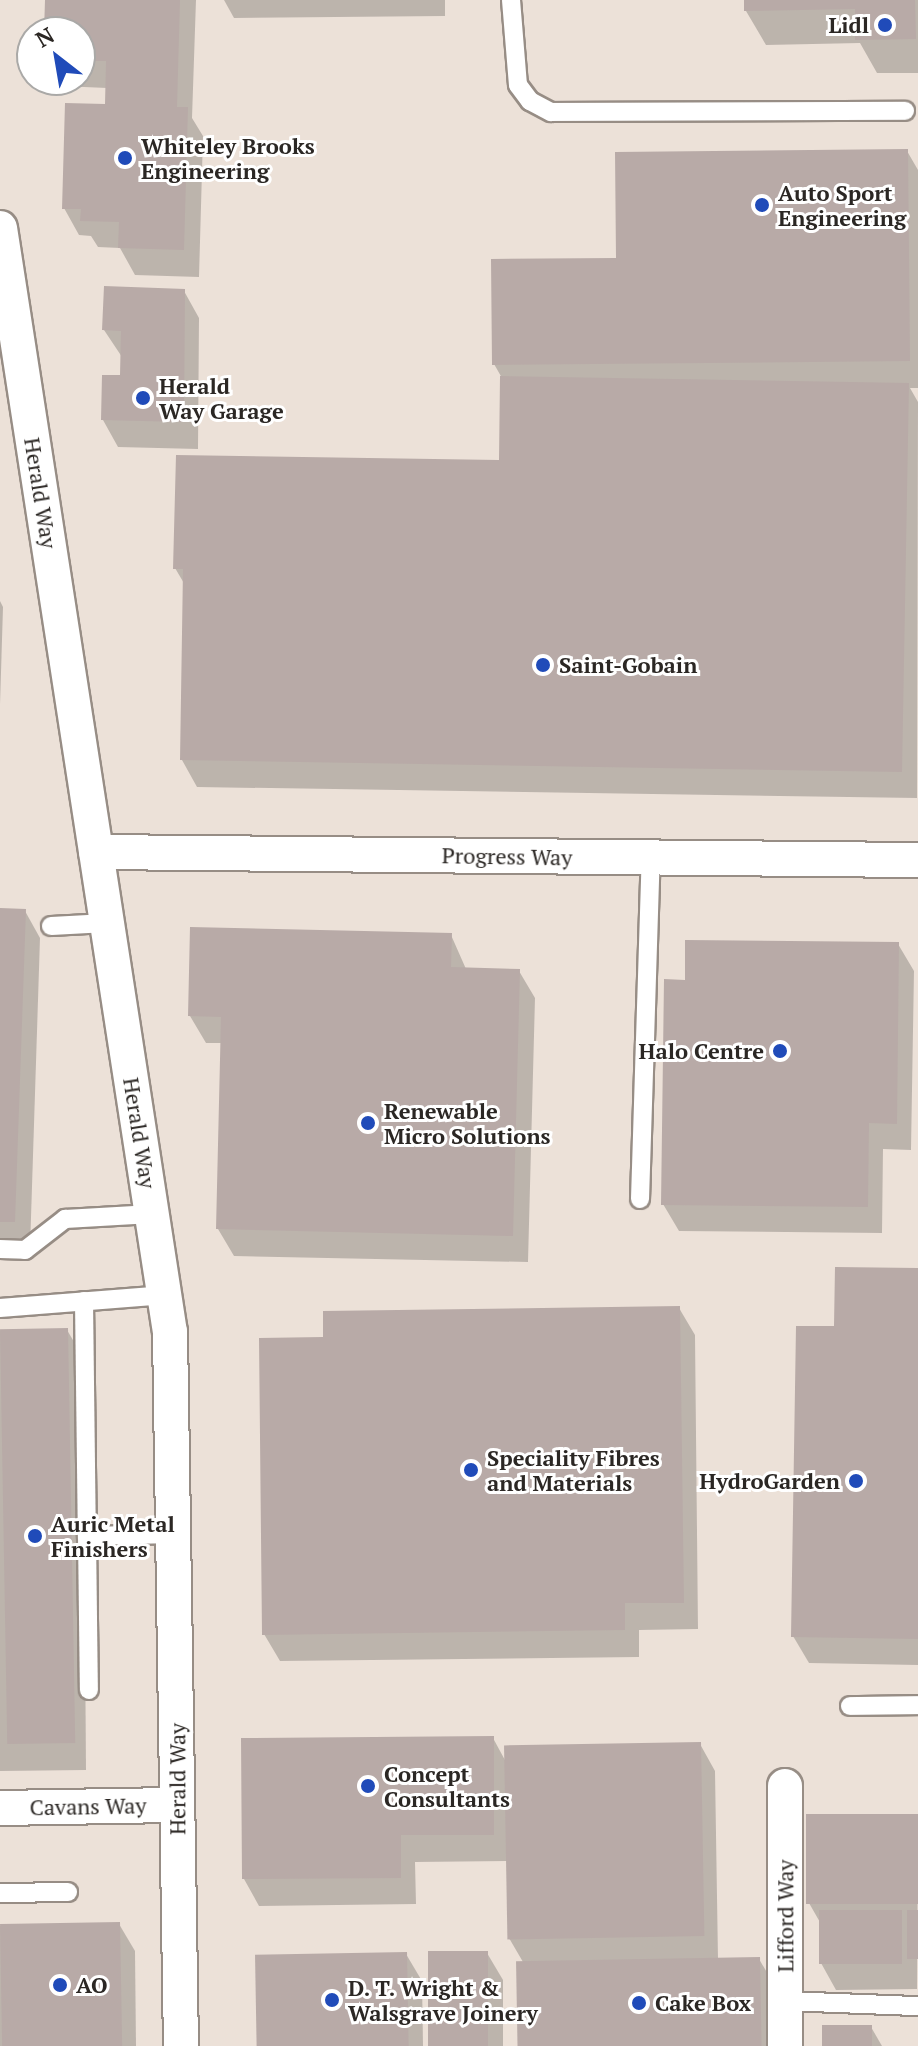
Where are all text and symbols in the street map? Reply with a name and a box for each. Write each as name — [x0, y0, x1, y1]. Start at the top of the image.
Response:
place label: Lidl — [828, 12, 869, 38]
north arrow — [16, 16, 96, 96]
marker: Lidl — [876, 16, 894, 34]
text: N — [30, 20, 59, 53]
place label: Whiteley Brooks Engineering — [141, 132, 315, 184]
marker: Whiteley Brooks Engineering — [116, 149, 134, 167]
place label: Auto Sport Engineering — [778, 179, 906, 230]
marker: Auto Sport Engineering — [753, 196, 771, 214]
place label: Herald Way Garage — [159, 372, 284, 424]
marker: Herald Way Garage — [134, 389, 152, 407]
street label: Herald Way — [19, 436, 63, 550]
place label: Saint-Gobain — [559, 652, 697, 678]
marker: Saint-Gobain — [534, 656, 552, 674]
street label: Progress Way — [442, 842, 572, 870]
place label: Halo Centre — [639, 1038, 764, 1064]
marker: Halo Centre — [771, 1042, 789, 1060]
street label: Herald Way — [118, 1076, 162, 1190]
place label: Renewable Micro Solutions — [384, 1097, 550, 1148]
marker: Renewable Micro Solutions — [359, 1114, 377, 1132]
place label: Speciality Fibres and Materials — [487, 1444, 660, 1496]
marker: Speciality Fibres and Materials — [462, 1461, 480, 1479]
place label: HydroGarden — [699, 1468, 840, 1494]
marker: HydroGarden — [847, 1472, 865, 1490]
place label: Auric Metal Finishers — [51, 1510, 175, 1562]
marker: Auric Metal Finishers — [26, 1527, 44, 1545]
street label: Herald Way — [164, 1723, 190, 1835]
place label: Concept Consultants — [384, 1760, 510, 1812]
marker: Concept Consultants — [359, 1777, 377, 1795]
street label: Cavans Way — [29, 1792, 147, 1820]
street label: Lifford Way — [772, 1860, 798, 1972]
place label: AO — [76, 1972, 108, 1998]
place label: D. T. Wright & Walsgrave Joinery — [348, 1974, 538, 2026]
marker: AO — [51, 1976, 69, 1994]
place label: Cake Box — [655, 1990, 751, 2016]
marker: D. T. Wright & Walsgrave Joinery — [323, 1991, 341, 2009]
marker: Cake Box — [630, 1994, 648, 2012]

